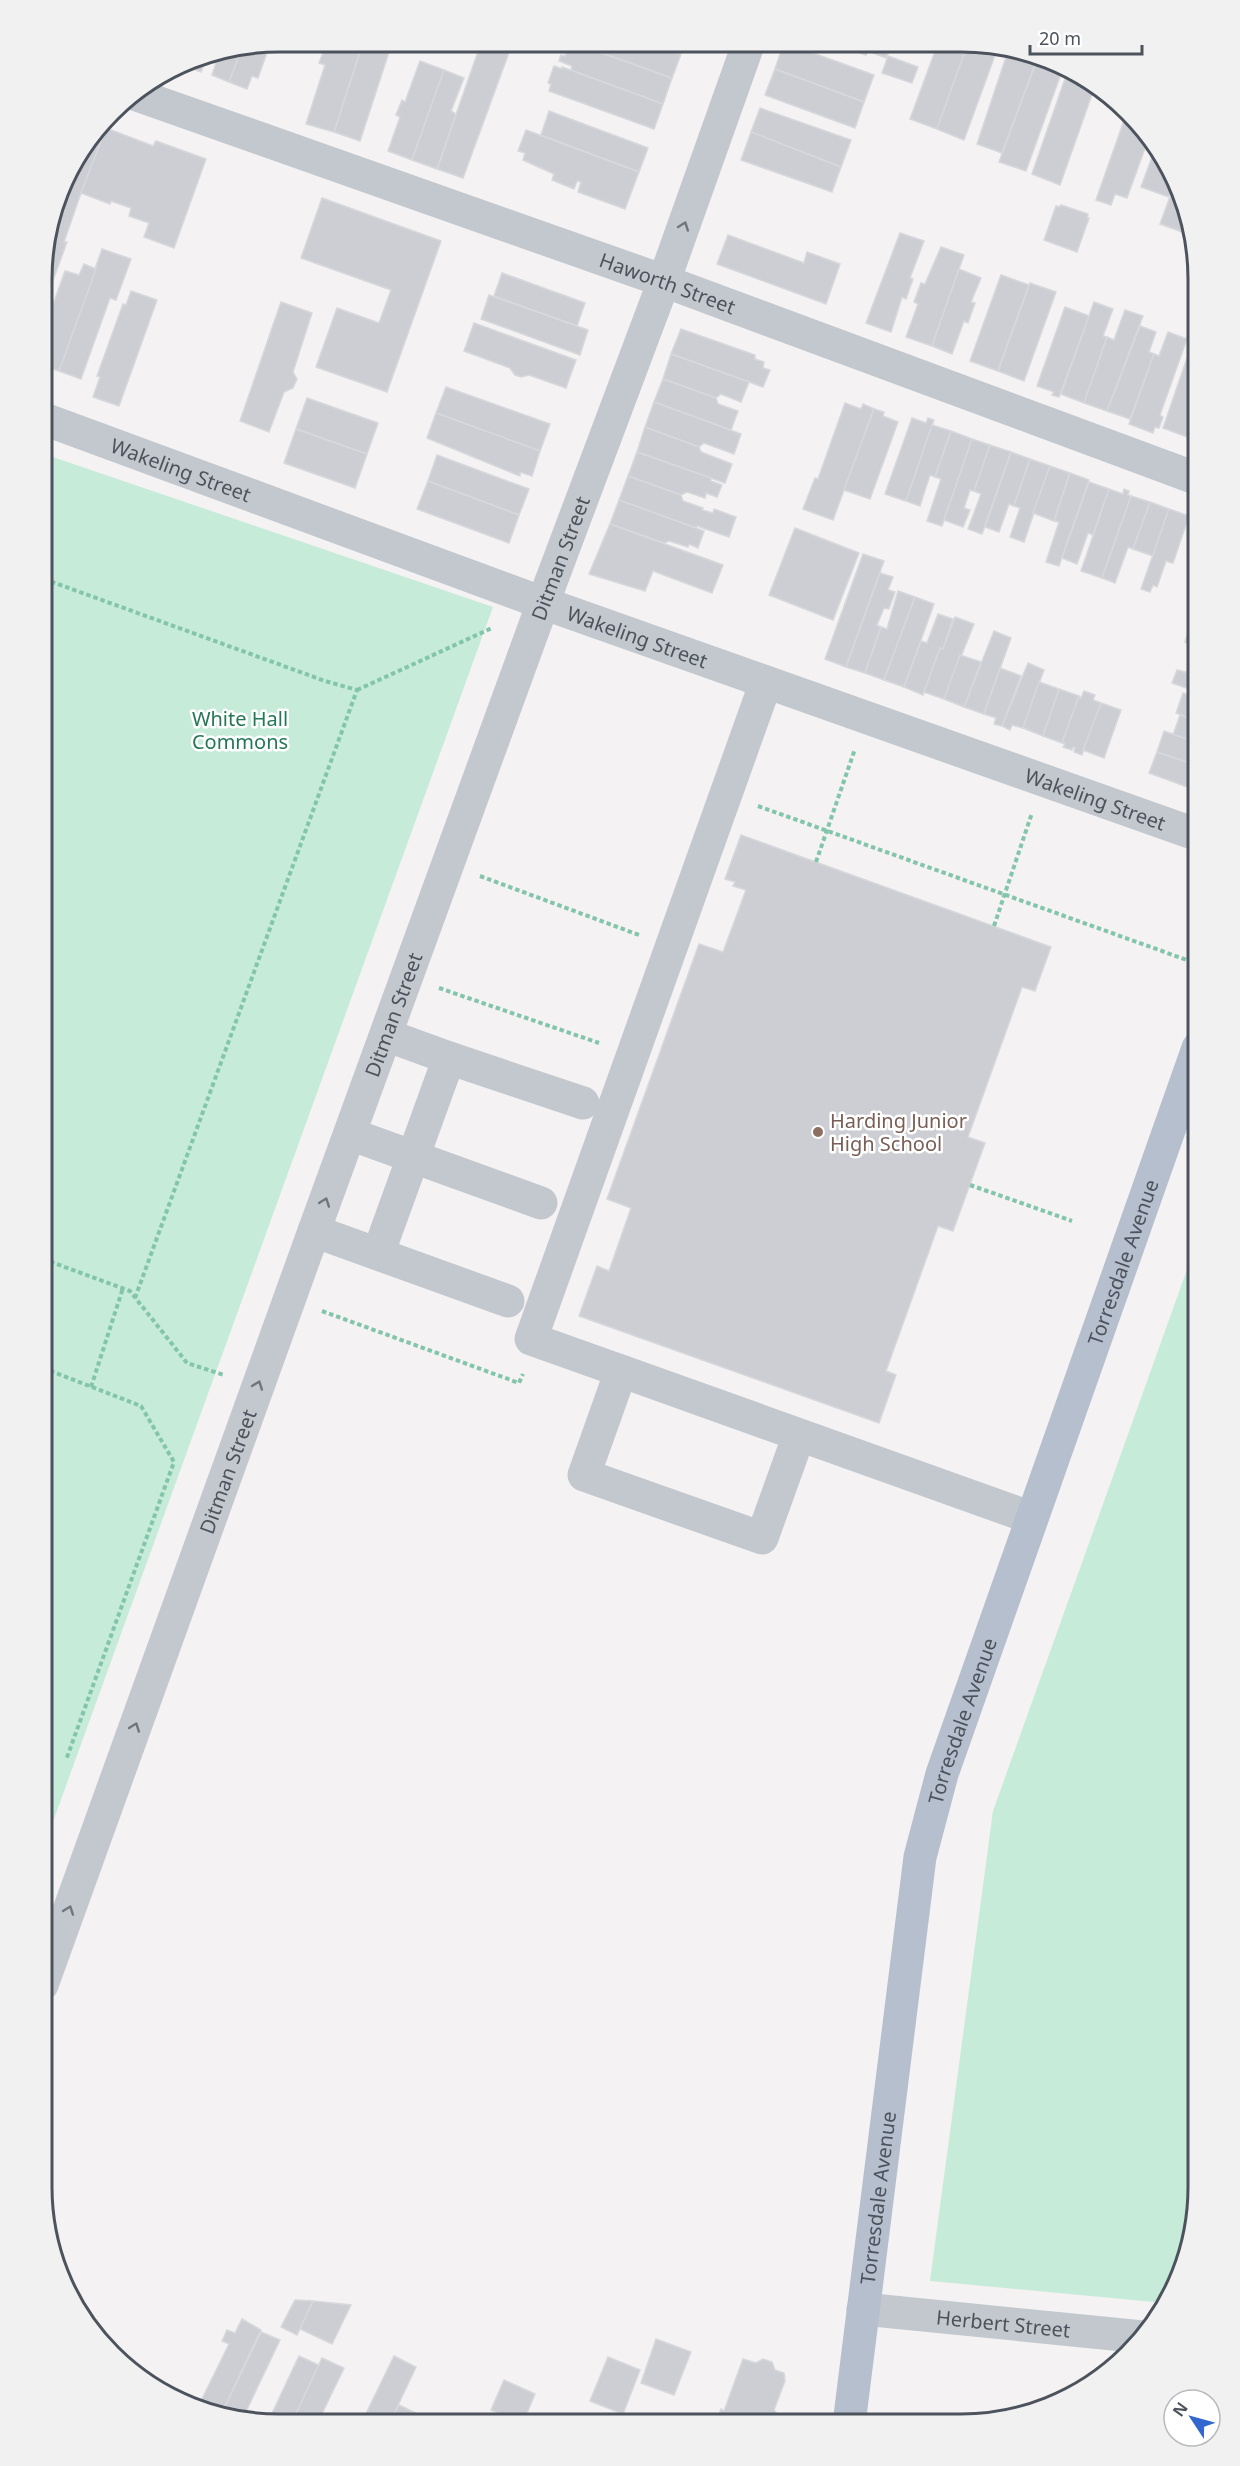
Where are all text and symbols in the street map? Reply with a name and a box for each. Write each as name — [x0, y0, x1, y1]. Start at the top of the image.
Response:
scale bar — [1030, 18, 1142, 56]
text: 20 m — [1039, 26, 1081, 50]
one-way arrow — [676, 221, 689, 232]
street label: Haworth Street — [596, 246, 739, 320]
street label: Wakeling Street — [107, 431, 255, 508]
street label: Ditman Street — [524, 492, 595, 624]
street label: Wakeling Street — [563, 599, 711, 674]
park label: White Hall Commons — [192, 705, 288, 755]
street label: Wakeling Street — [1021, 761, 1170, 836]
street label: Ditman Street — [358, 949, 428, 1080]
place label: Harding Junior High School — [830, 1107, 967, 1157]
marker: Harding Junior High School — [811, 1125, 825, 1139]
street label: Torresdale Avenue — [1081, 1175, 1164, 1349]
one-way arrow — [317, 1197, 330, 1208]
one-way arrow — [251, 1380, 264, 1391]
street label: Ditman Street — [192, 1405, 262, 1537]
street label: Torresdale Avenue — [921, 1634, 1003, 1807]
one-way arrow — [128, 1722, 141, 1732]
one-way arrow — [62, 1905, 75, 1916]
street label: Torresdale Avenue — [853, 2110, 902, 2286]
street label: Herbert Street — [935, 2303, 1072, 2343]
north arrow — [1162, 2388, 1222, 2448]
text: N — [1167, 2397, 1193, 2421]

